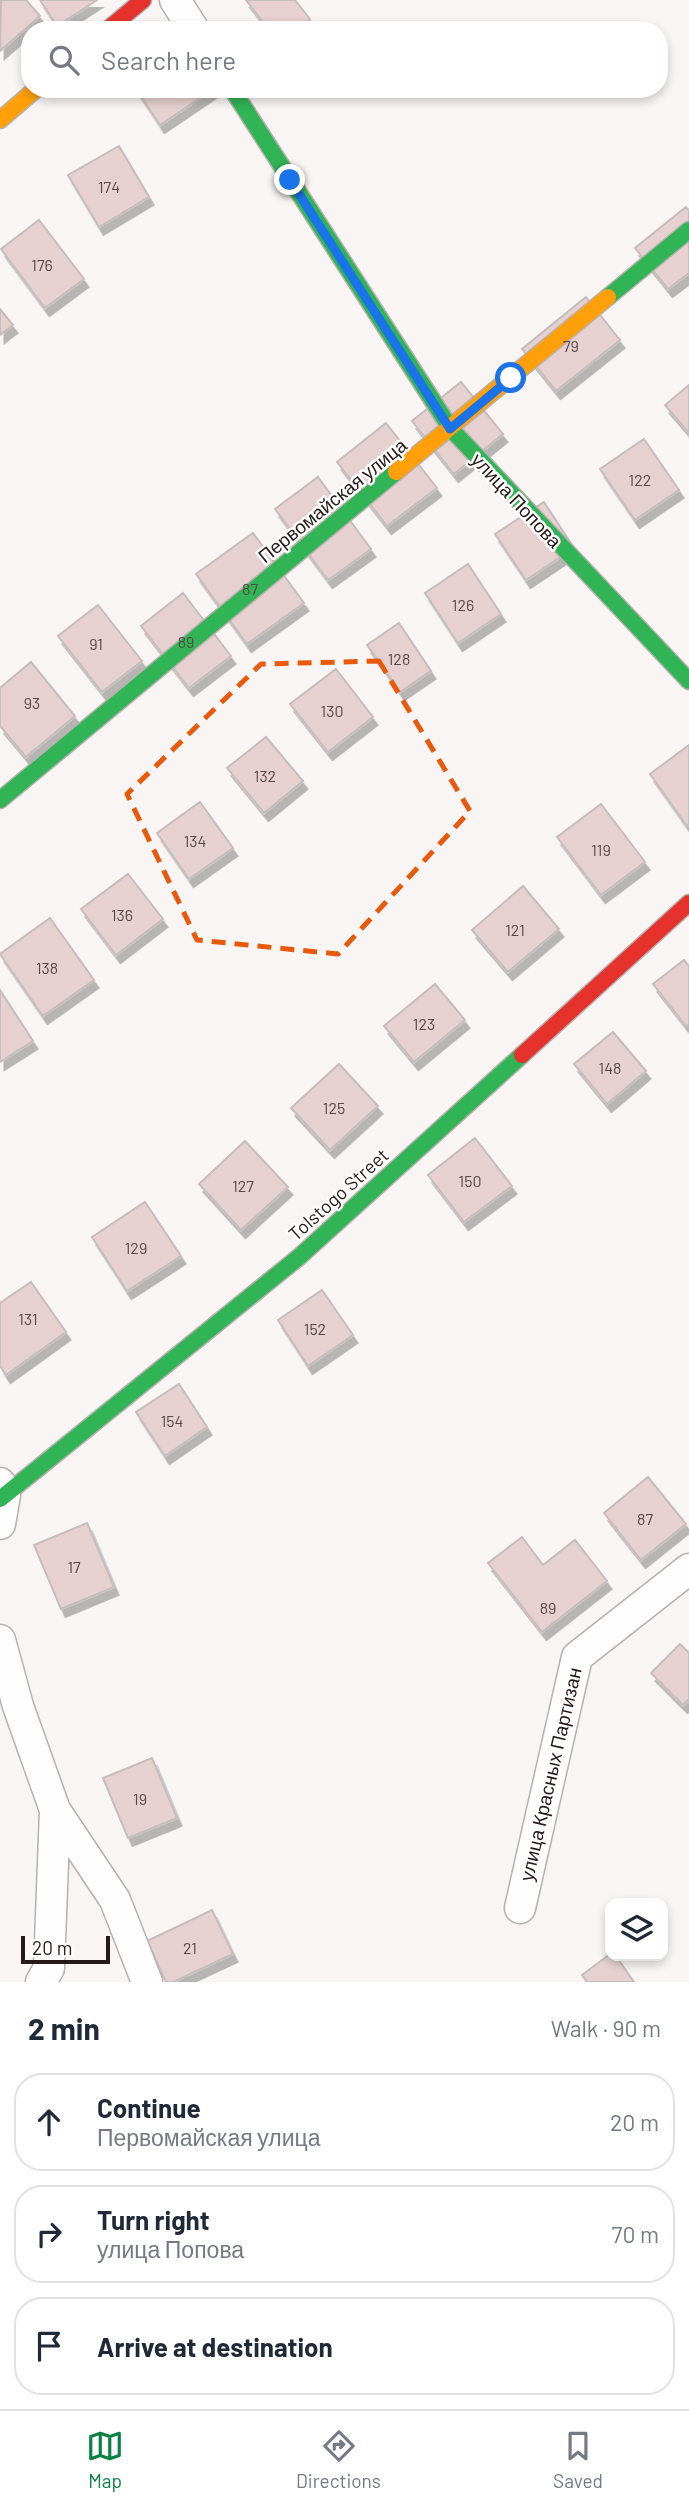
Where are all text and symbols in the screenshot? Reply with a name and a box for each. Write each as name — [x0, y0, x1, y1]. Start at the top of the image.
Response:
search box — [21, 21, 668, 98]
icon: search — [45, 41, 83, 79]
text: Search here — [101, 44, 236, 75]
route end — [274, 164, 305, 195]
house number: 174 — [98, 177, 120, 196]
house number: 176 — [31, 255, 53, 274]
house number: 79 — [563, 336, 579, 355]
route start — [495, 362, 526, 393]
street label: Первомайская улица — [253, 433, 411, 567]
street label: улица Попова — [467, 448, 567, 553]
house number: 122 — [629, 470, 651, 489]
house number: 87 — [242, 579, 258, 598]
house number: 126 — [452, 595, 474, 614]
house number: 89 — [178, 632, 194, 651]
house number: 91 — [89, 634, 103, 653]
house number: 128 — [388, 649, 410, 668]
house number: 93 — [24, 693, 40, 712]
house number: 130 — [321, 701, 343, 720]
house number: 132 — [254, 766, 276, 785]
house number: 134 — [184, 831, 206, 850]
house number: 119 — [591, 840, 611, 859]
house number: 136 — [111, 905, 133, 924]
house number: 121 — [505, 920, 525, 939]
house number: 138 — [36, 958, 58, 977]
house number: 123 — [413, 1014, 435, 1033]
house number: 148 — [599, 1058, 621, 1077]
house number: 125 — [323, 1098, 345, 1117]
street label: Tolstogo Street — [283, 1143, 393, 1245]
house number: 150 — [459, 1171, 481, 1190]
house number: 127 — [232, 1176, 254, 1195]
house number: 129 — [125, 1238, 147, 1257]
house number: 131 — [18, 1309, 38, 1328]
house number: 152 — [304, 1319, 326, 1338]
house number: 154 — [161, 1411, 183, 1430]
house number: 87 — [637, 1509, 653, 1528]
house number: 17 — [67, 1557, 81, 1576]
house number: 89 — [540, 1598, 556, 1617]
street label: улица Красных Партизан — [514, 1665, 586, 1883]
house number: 19 — [133, 1789, 147, 1808]
map controls — [605, 1898, 668, 1961]
button: layers — [605, 1898, 668, 1961]
scale bar — [21, 1933, 110, 1965]
text: 20 m — [32, 1936, 72, 1959]
house number: 21 — [183, 1938, 197, 1957]
text: 2 min — [28, 2010, 100, 2046]
text: Walk · 90 m — [551, 2014, 661, 2042]
text: Continue — [97, 2092, 201, 2123]
icon: ahead — [30, 2103, 68, 2141]
text: 20 m — [610, 2108, 659, 2136]
text: Первомайская улица — [97, 2123, 320, 2151]
text: Turn right — [97, 2204, 210, 2235]
icon: right — [30, 2215, 68, 2253]
text: 70 m — [612, 2220, 659, 2248]
text: улица Попова — [97, 2235, 244, 2263]
icon: arrive — [30, 2327, 68, 2365]
text: Arrive at destination — [97, 2331, 333, 2362]
tab: Map — [86, 2427, 124, 2492]
tab: Directions — [296, 2427, 381, 2492]
tab: Saved — [553, 2427, 603, 2492]

